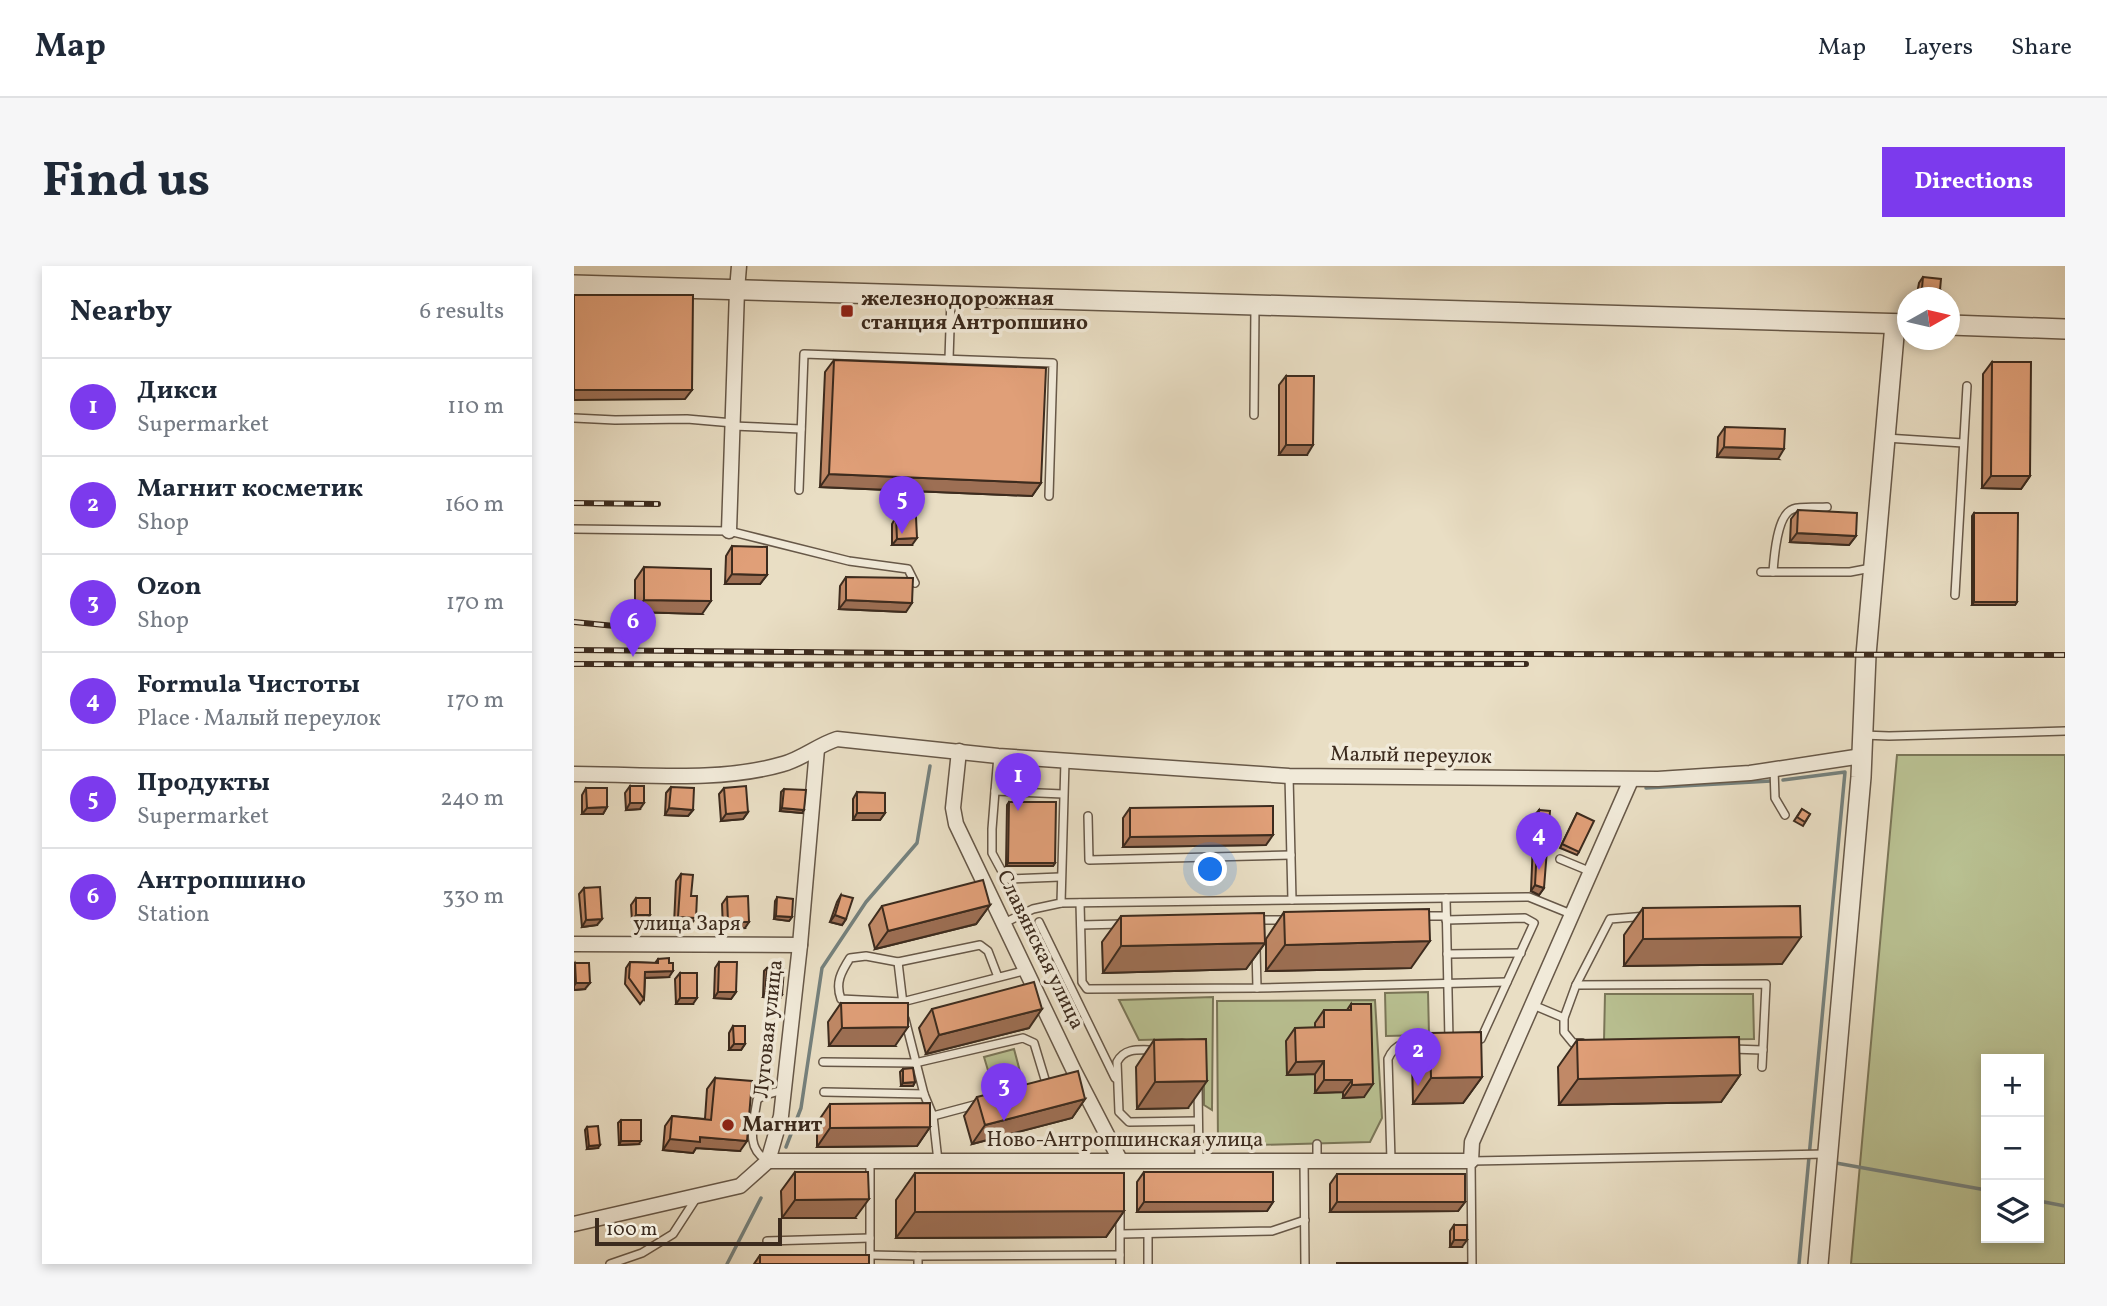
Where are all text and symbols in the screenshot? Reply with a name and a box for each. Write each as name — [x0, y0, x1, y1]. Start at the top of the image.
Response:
text: Map — [35, 25, 106, 71]
text: Map — [1818, 31, 1866, 65]
text: Layers — [1904, 31, 1973, 65]
text: Share — [2011, 31, 2072, 65]
button: Directions — [1882, 147, 2065, 217]
text: Find us — [42, 148, 210, 217]
place label: железнодорожная станция Антропшино — [861, 285, 1088, 338]
north arrow — [1897, 287, 1960, 350]
text: Nearby — [70, 291, 172, 333]
text: 6 results — [420, 296, 504, 328]
marker: железнодорожная станция Антропшино — [839, 303, 855, 319]
text: Дикси — [137, 373, 217, 409]
text: 1 — [88, 391, 98, 423]
text: 110 m — [447, 391, 504, 423]
text: Supermarket — [137, 409, 269, 441]
text: Магнит косметик — [137, 471, 363, 507]
pin: 5 — [879, 476, 925, 534]
text: 2 — [87, 489, 99, 521]
text: 160 m — [445, 489, 504, 521]
text: Shop — [137, 507, 189, 539]
text: Ozon — [137, 569, 202, 605]
text: 3 — [87, 587, 99, 619]
text: 170 m — [446, 587, 504, 619]
pin: 6 — [610, 599, 656, 657]
text: Shop — [137, 605, 189, 637]
text: Formula Чистоты — [137, 667, 360, 703]
text: 4 — [86, 685, 100, 717]
text: 170 m — [446, 685, 504, 717]
text: Place · Малый переулок — [137, 703, 381, 735]
street label: Малый переулок — [1330, 740, 1492, 772]
pin: 1 — [995, 753, 1041, 811]
text: Продукты — [137, 765, 270, 801]
text: 5 — [87, 783, 99, 815]
text: 240 m — [440, 783, 504, 815]
text: Supermarket — [137, 801, 269, 833]
pin: 4 — [1516, 812, 1562, 870]
your location — [1193, 852, 1227, 886]
text: Антропшино — [137, 863, 306, 899]
street label: Славянская улица — [989, 866, 1091, 1034]
text: 6 — [87, 881, 99, 913]
text: 330 m — [442, 881, 504, 913]
text: Station — [137, 899, 210, 931]
street label: улица Заря — [633, 910, 741, 939]
street label: Луговая улица — [747, 958, 791, 1100]
pin: 2 — [1395, 1028, 1441, 1086]
map controls — [1981, 1054, 2044, 1243]
button: + — [1981, 1054, 2044, 1117]
pin: 3 — [981, 1063, 1027, 1121]
place label: Магнит — [742, 1111, 823, 1140]
marker: Магнит — [720, 1117, 736, 1133]
button: − — [1981, 1117, 2044, 1180]
street label: Ново-Антропшинская улица — [987, 1126, 1263, 1155]
button: layers — [1981, 1180, 2044, 1243]
scale bar — [595, 1215, 782, 1247]
text: 100 m — [606, 1217, 657, 1243]

